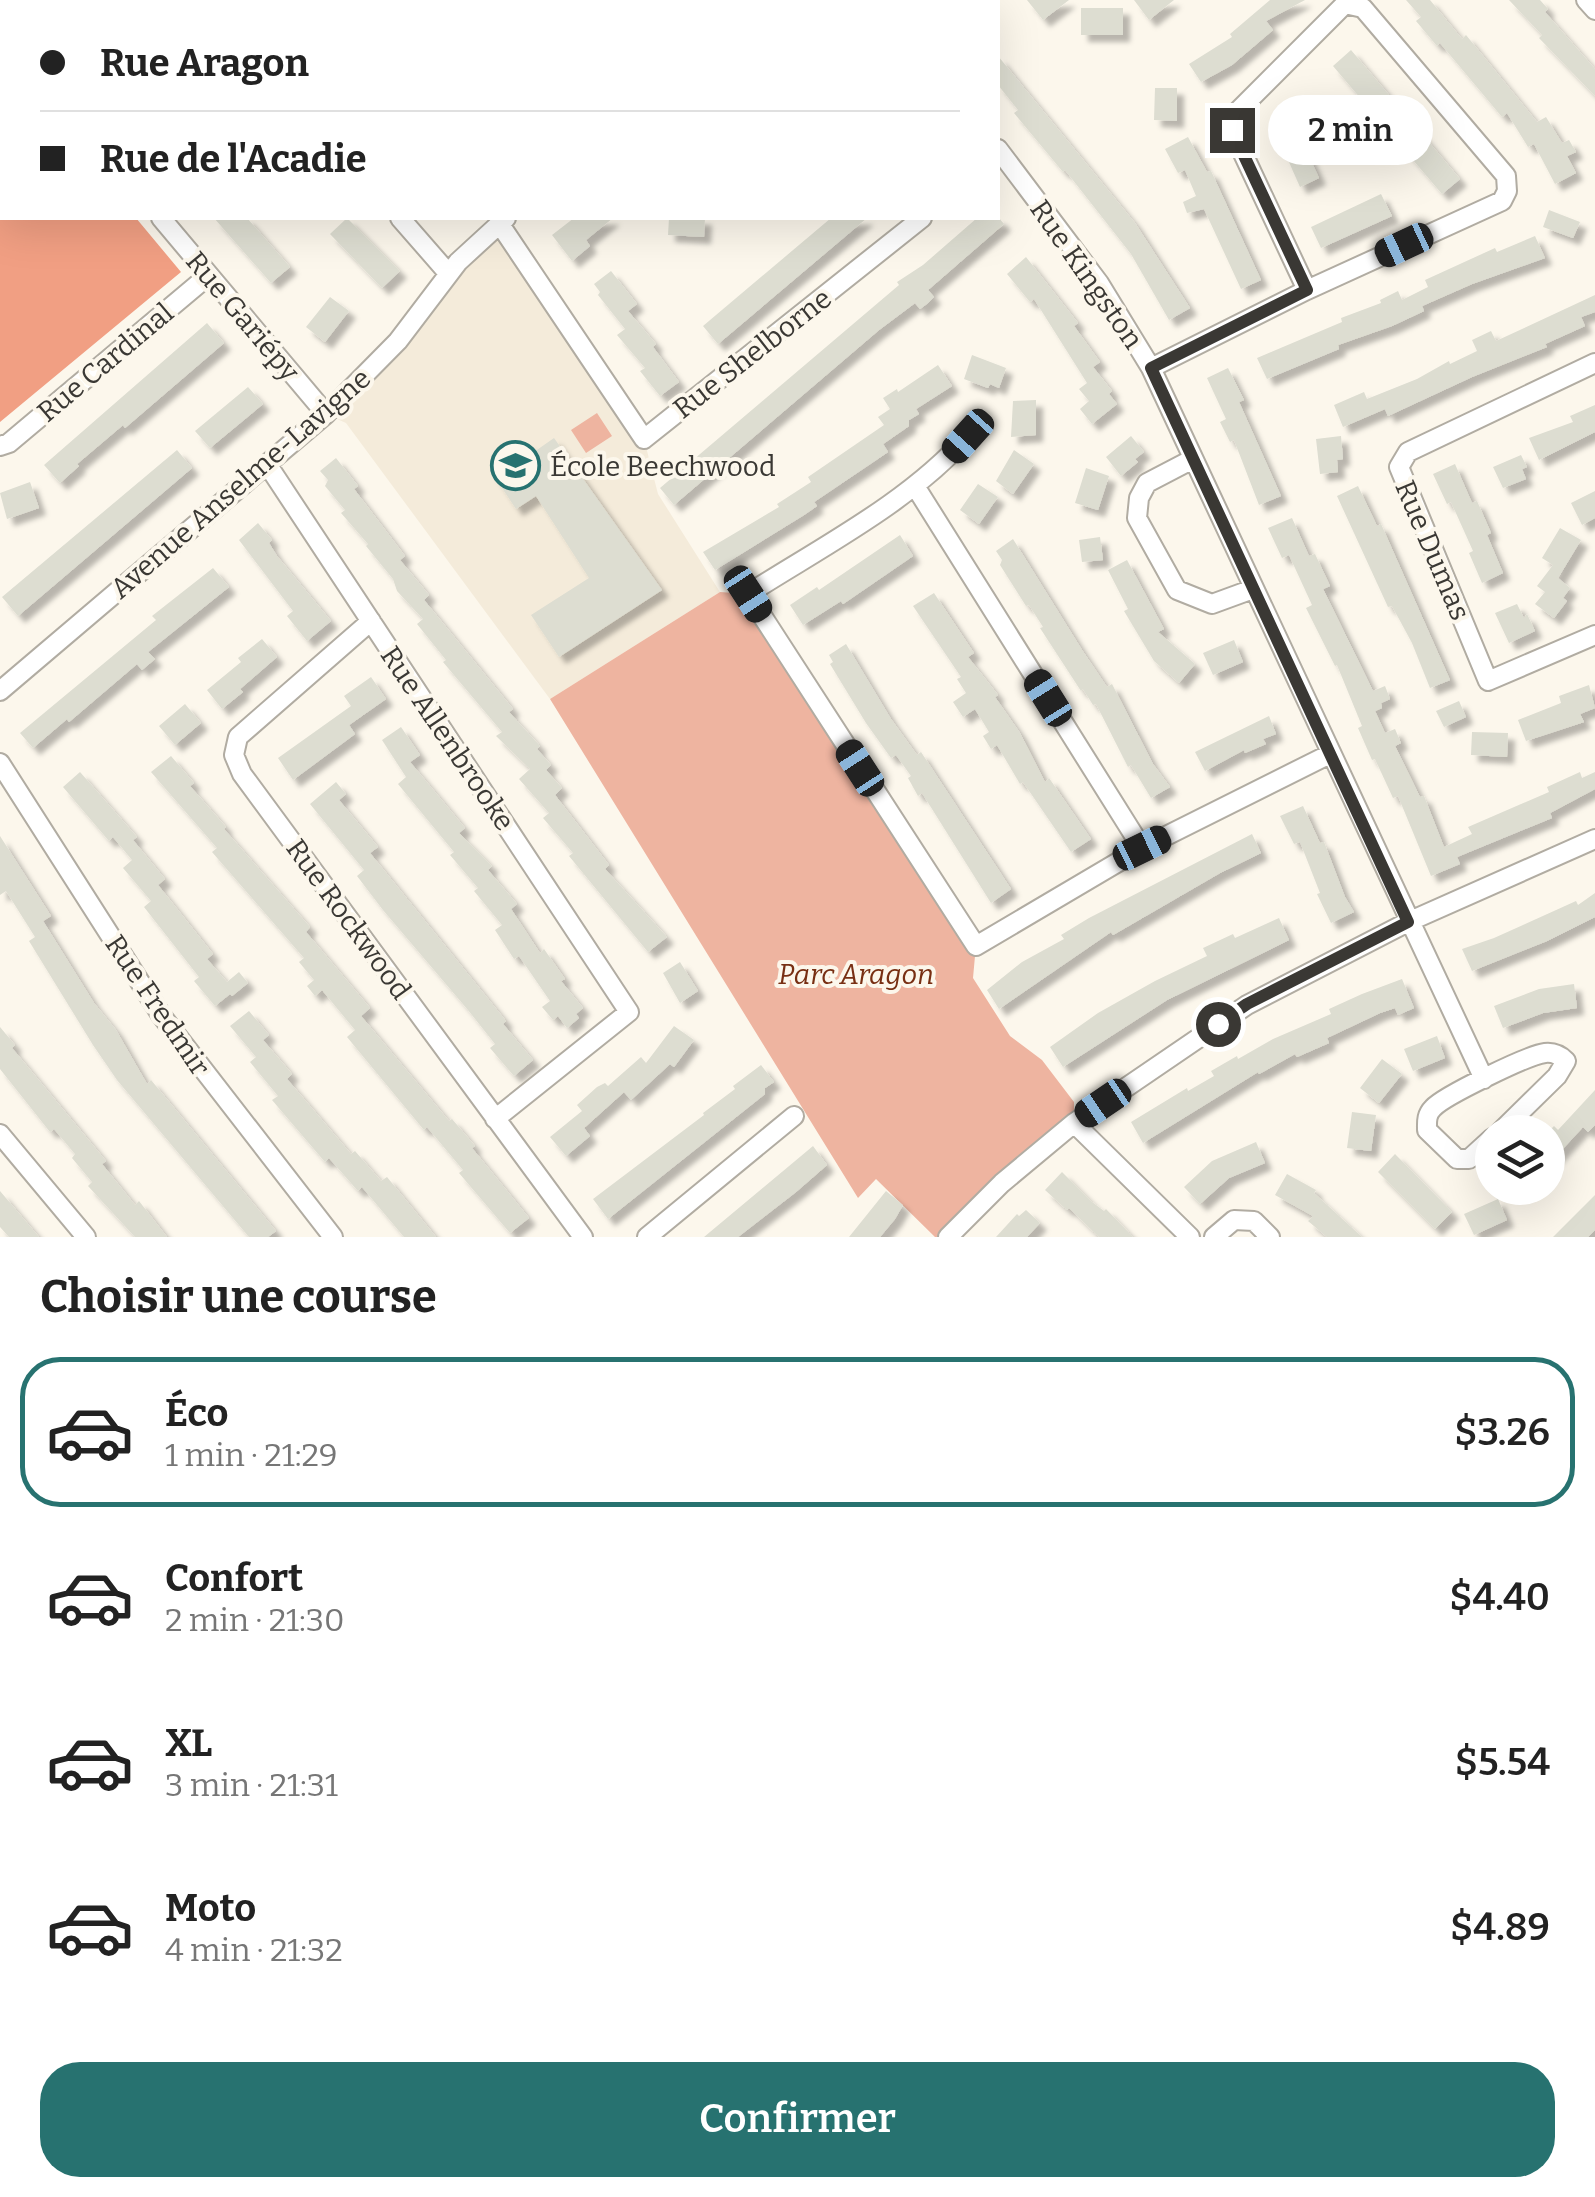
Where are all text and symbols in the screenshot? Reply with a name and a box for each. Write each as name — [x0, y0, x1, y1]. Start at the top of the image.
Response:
text: Rue Aragon — [100, 40, 309, 86]
callout: 2 min — [1267, 95, 1432, 165]
route end — [1210, 108, 1255, 153]
text: 2 min — [1308, 111, 1393, 149]
text: Rue de l'Acadie — [100, 136, 367, 182]
street label: Rue Kingston — [1023, 194, 1150, 355]
car — [1370, 219, 1438, 271]
street label: Rue Gariépy — [179, 245, 306, 388]
street label: Rue Shelborne — [667, 282, 838, 425]
street label: Rue Cardinal — [31, 296, 180, 429]
street label: Avenue Anselme-Lavigne — [104, 361, 377, 605]
car — [937, 404, 999, 468]
school or university icon: École Beechwood — [489, 440, 541, 492]
place label: École Beechwood — [550, 449, 776, 483]
street label: Rue Dumas — [1388, 475, 1477, 625]
car — [719, 561, 777, 627]
street label: Rue Allenbrooke — [374, 640, 521, 837]
car — [1019, 665, 1077, 731]
car — [831, 735, 889, 801]
car — [1108, 821, 1176, 875]
street label: Rue Rockwood — [279, 833, 418, 1006]
street label: Rue Fredmir — [98, 929, 217, 1082]
park label: Parc Aragon — [778, 958, 934, 991]
route start — [1196, 1002, 1241, 1047]
car — [1070, 1074, 1136, 1132]
map controls — [1475, 1115, 1565, 1205]
button: layers — [1475, 1115, 1565, 1205]
text: Choisir une course — [40, 1270, 437, 1324]
icon: car — [45, 1387, 135, 1477]
text: Éco — [165, 1390, 228, 1436]
text: $3.26 — [1454, 1409, 1550, 1455]
text: 1 min · 21:29 — [165, 1436, 338, 1474]
icon: car — [45, 1552, 135, 1642]
text: Confort — [165, 1555, 303, 1601]
text: $4.40 — [1449, 1574, 1550, 1620]
text: 2 min · 21:30 — [165, 1601, 345, 1639]
icon: car — [45, 1717, 135, 1807]
text: XL — [165, 1720, 212, 1766]
text: $5.54 — [1455, 1739, 1550, 1785]
text: 3 min · 21:31 — [165, 1766, 338, 1804]
icon: car — [45, 1882, 135, 1972]
text: Moto — [165, 1885, 256, 1931]
text: $4.89 — [1450, 1904, 1550, 1950]
text: 4 min · 21:32 — [165, 1931, 343, 1969]
button: Confirmer — [40, 2062, 1555, 2177]

